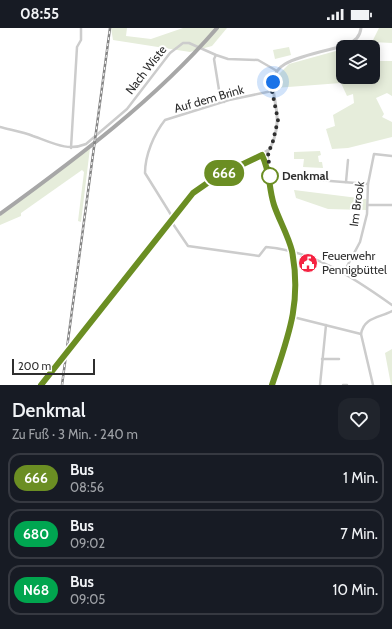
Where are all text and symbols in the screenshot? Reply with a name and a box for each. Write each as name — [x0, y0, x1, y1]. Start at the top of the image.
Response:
text: 08:55 — [20, 5, 59, 23]
map controls — [336, 40, 380, 84]
button: layers — [336, 40, 380, 84]
street label: Nach Wiste — [122, 42, 169, 97]
your location — [263, 72, 283, 92]
street label: Auf dem Brink — [172, 81, 246, 116]
line badge: 666 — [201, 160, 247, 186]
text: 666 — [212, 164, 236, 182]
marker: Denkmal — [261, 167, 279, 185]
place label: Denkmal — [282, 168, 329, 183]
street label: Im Brook — [346, 180, 367, 227]
place label: Feuerwehr Pennigbüttel — [322, 248, 387, 277]
public building icon: Feuerwehr Pennigbüttel — [297, 252, 319, 274]
scale bar — [12, 357, 95, 376]
text: 200 m — [18, 359, 51, 373]
button: heart — [338, 398, 380, 440]
text: Denkmal — [12, 399, 86, 422]
text: Zu Fuß · 3 Min. · 240 m — [12, 426, 138, 442]
text: Bus — [70, 461, 94, 479]
text: 666 — [24, 469, 48, 487]
text: 1 Min. — [343, 469, 378, 487]
text: 08:56 — [70, 479, 104, 495]
text: Bus — [70, 517, 94, 535]
text: 680 — [23, 525, 49, 543]
text: 7 Min. — [340, 525, 378, 543]
text: 09:02 — [70, 535, 105, 551]
text: Bus — [70, 573, 94, 591]
text: N68 — [23, 581, 49, 599]
text: 10 Min. — [333, 581, 378, 599]
text: 09:05 — [70, 591, 105, 607]

